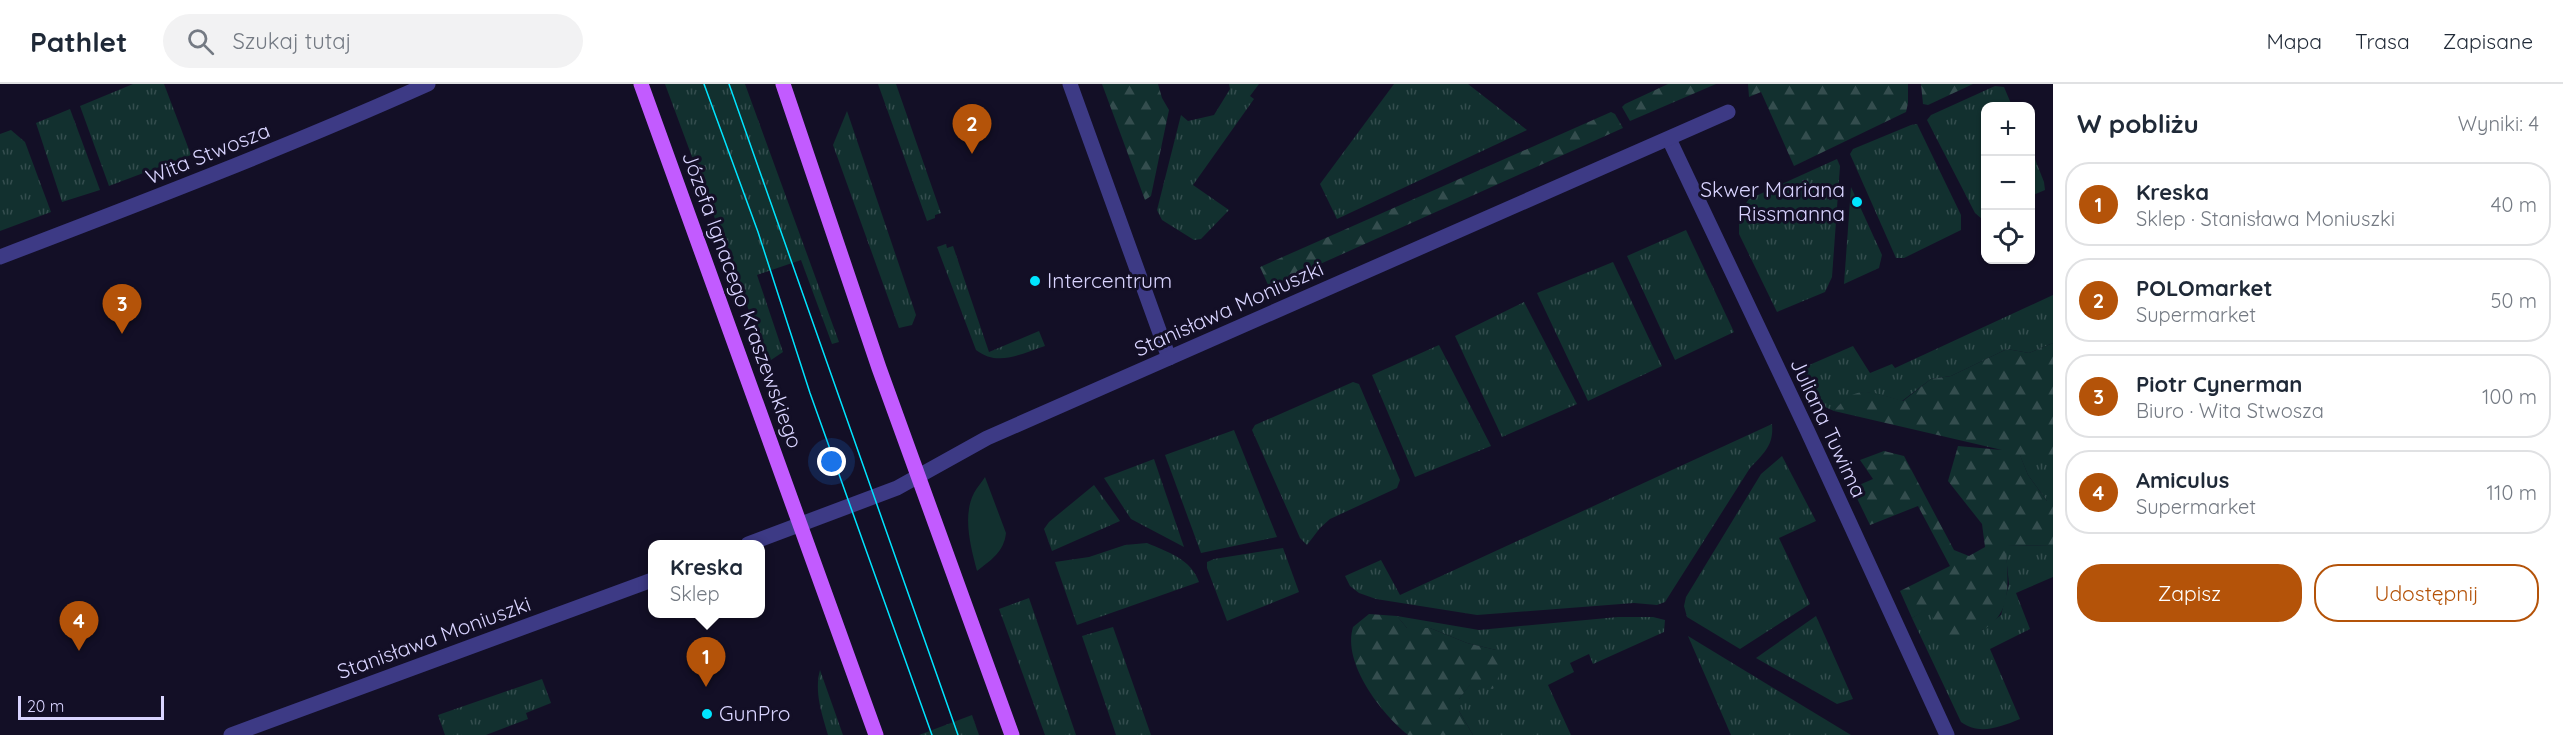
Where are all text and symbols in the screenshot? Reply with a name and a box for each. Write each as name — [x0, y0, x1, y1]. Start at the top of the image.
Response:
search box — [163, 14, 583, 68]
text: Pathlet — [30, 24, 127, 59]
icon: search — [184, 25, 217, 58]
text: Szukaj tutaj — [232, 27, 352, 55]
text: Mapa — [2267, 28, 2322, 54]
text: Trasa — [2355, 28, 2410, 54]
text: Zapisane — [2443, 28, 2533, 54]
map controls — [1981, 102, 2035, 264]
button: + — [1981, 102, 2035, 156]
pin: 2 — [952, 104, 992, 154]
text: W pobliżu — [2077, 107, 2199, 140]
text: Wyniki: 4 — [2458, 111, 2539, 136]
street label: Wita Stwosza — [142, 116, 273, 190]
street label: Józefa Ignacego Kraszewskiego — [677, 148, 809, 451]
button: − — [1981, 156, 2035, 210]
place label: Skwer Mariana Rissmanna — [1700, 176, 1845, 226]
text: Kreska — [2136, 178, 2209, 206]
text: 1 — [2095, 192, 2102, 217]
text: 40 m — [2491, 192, 2537, 217]
marker: Skwer Mariana Rissmanna — [1850, 195, 1864, 209]
text: Sklep · Stanisława Moniuszki — [2136, 206, 2395, 231]
button: locate — [1981, 210, 2035, 264]
street label: Stanisława Moniuszki — [1130, 255, 1327, 361]
place label: Intercentrum — [1047, 267, 1172, 293]
marker: Intercentrum — [1028, 274, 1042, 288]
text: POLOmarket — [2136, 274, 2272, 302]
pin: 3 — [102, 284, 142, 334]
text: 2 — [2093, 288, 2104, 313]
text: 50 m — [2491, 288, 2537, 313]
text: Supermarket — [2136, 302, 2256, 327]
street label: Juliana Tuwima — [1785, 354, 1873, 501]
text: Piotr Cynerman — [2136, 370, 2302, 398]
text: 3 — [2093, 384, 2104, 409]
text: 100 m — [2482, 384, 2537, 409]
text: Biuro · Wita Stwosza — [2136, 398, 2324, 423]
your location — [817, 447, 846, 476]
text: Amiculus — [2136, 466, 2229, 494]
text: 4 — [2093, 480, 2104, 505]
text: 110 m — [2487, 480, 2537, 505]
text: Supermarket — [2136, 494, 2256, 519]
popup — [648, 540, 765, 618]
text: Kreska — [670, 553, 743, 581]
button: Zapisz — [2077, 564, 2302, 622]
button: Udostępnij — [2314, 564, 2539, 622]
text: Sklep — [670, 581, 720, 606]
street label: Stanisława Moniuszki — [333, 590, 534, 684]
pin: 4 — [60, 602, 98, 651]
pin: 1 — [686, 638, 726, 687]
scale bar — [18, 693, 164, 720]
text: 20 m — [27, 696, 64, 716]
place label: GunPro — [719, 700, 791, 726]
marker: GunPro — [700, 707, 714, 721]

